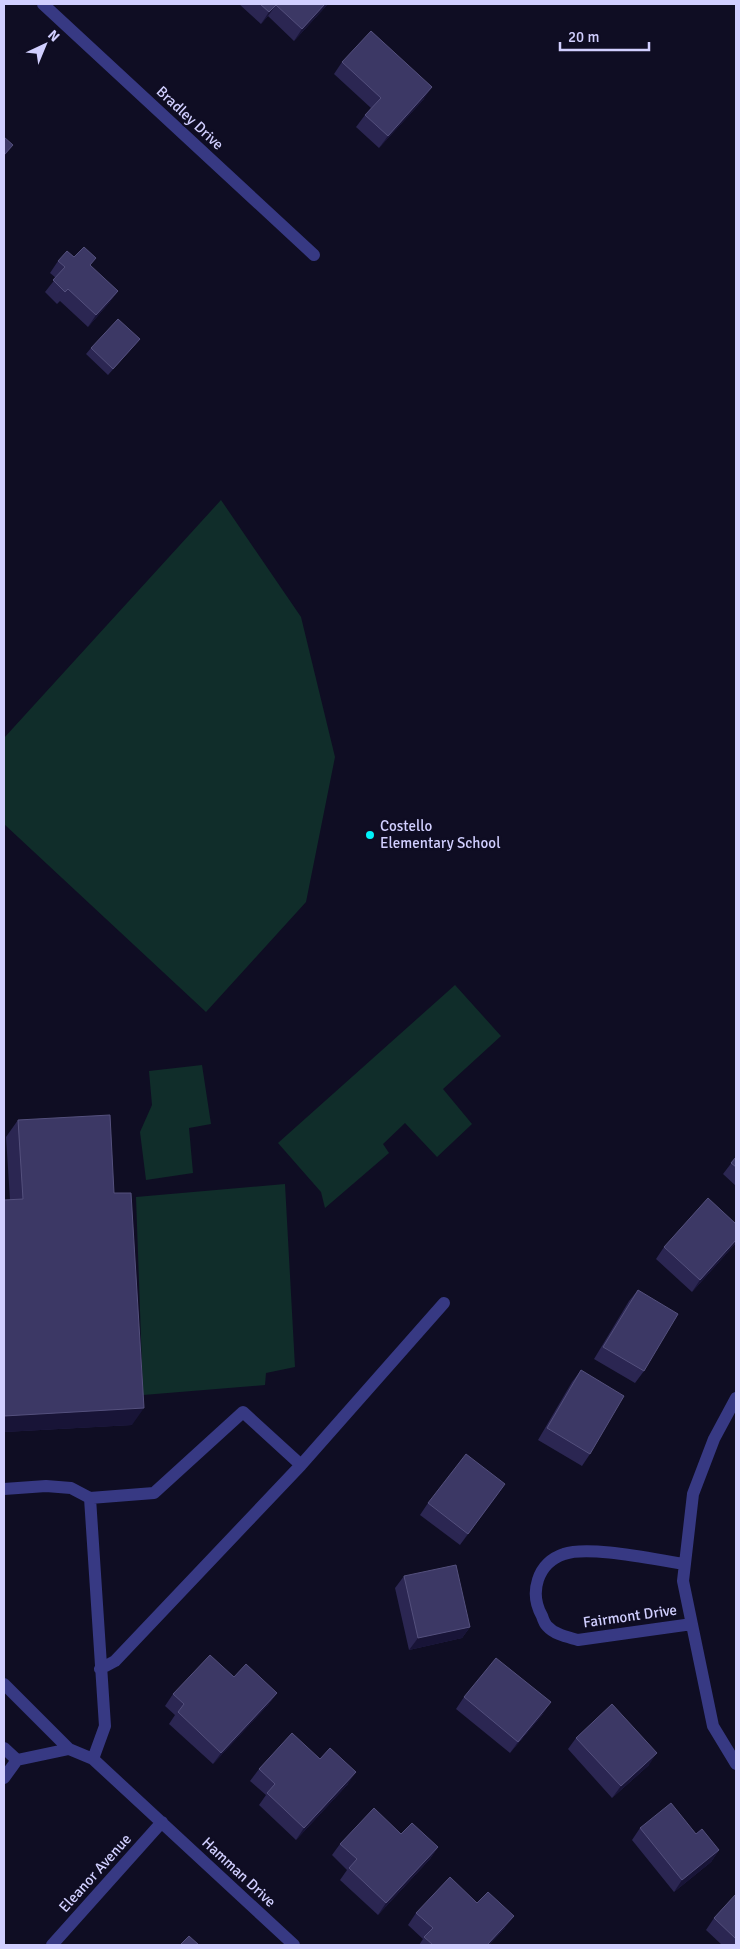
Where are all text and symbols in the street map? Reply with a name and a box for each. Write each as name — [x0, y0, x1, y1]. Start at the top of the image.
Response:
north arrow — [20, 20, 70, 70]
scale bar — [560, 20, 649, 52]
text: N — [44, 27, 63, 46]
text: 20 m — [568, 28, 599, 46]
street label: Bradley Drive — [153, 82, 227, 154]
place label: Costello Elementary School — [380, 817, 501, 852]
marker: Costello Elementary School — [364, 829, 376, 841]
street label: Fairmont Drive — [582, 1601, 678, 1631]
street label: Eleanor Avenue — [55, 1830, 135, 1916]
street label: Hamman Drive — [198, 1833, 280, 1911]

